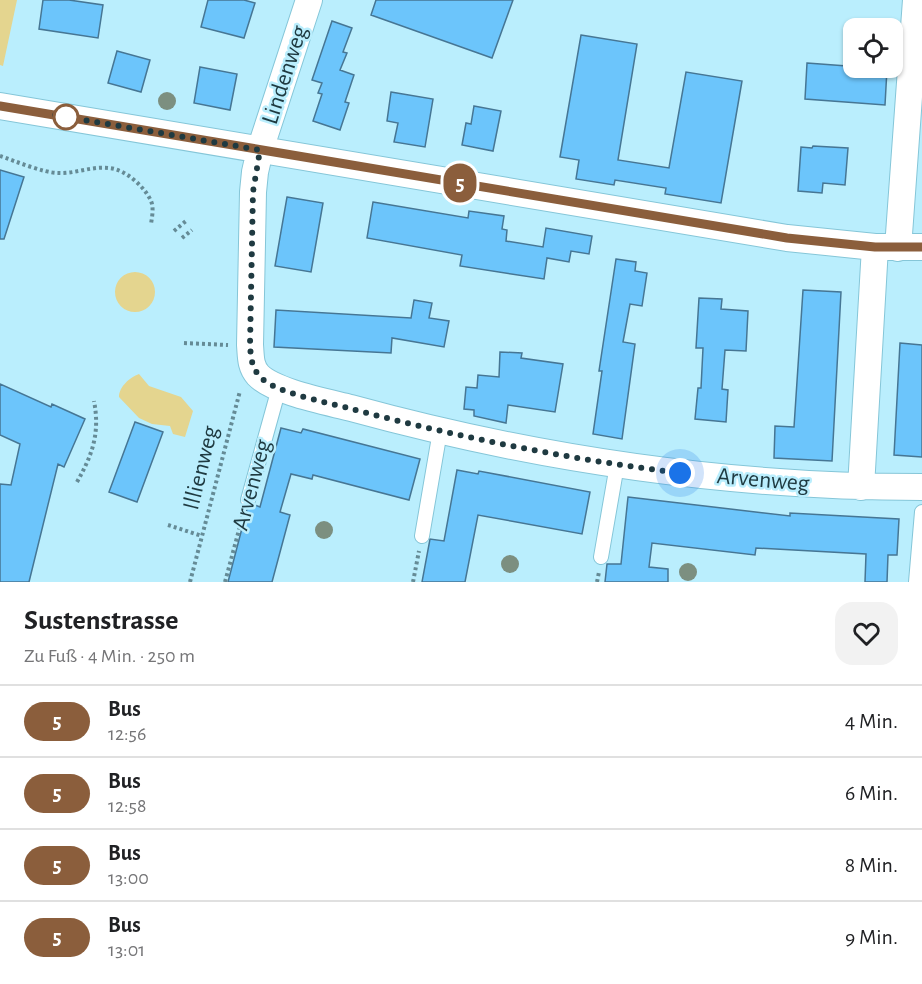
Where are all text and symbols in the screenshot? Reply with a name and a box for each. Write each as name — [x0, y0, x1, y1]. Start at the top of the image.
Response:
map controls — [843, 18, 903, 78]
button: locate — [843, 18, 903, 78]
street label: Lindenweg — [258, 23, 312, 127]
unlabelled marker — [53, 104, 79, 130]
line badge: 5 — [440, 164, 480, 202]
text: 5 — [455, 173, 465, 194]
street label: Illienweg — [179, 423, 223, 512]
street label: Arvenweg — [228, 437, 276, 533]
your location — [665, 458, 695, 488]
street label: Arvenweg — [716, 464, 811, 496]
button: heart — [835, 602, 898, 665]
text: Sustenstrasse — [24, 607, 178, 635]
text: Zu Fuß · 4 Min. · 250 m — [24, 646, 195, 666]
text: Bus — [108, 698, 141, 720]
text: 4 Min. — [845, 710, 898, 732]
text: 5 — [52, 711, 62, 732]
text: 12:56 — [108, 724, 146, 744]
text: Bus — [108, 770, 141, 792]
text: 6 Min. — [845, 782, 898, 804]
text: 5 — [52, 783, 62, 804]
text: 12:58 — [108, 796, 146, 816]
text: Bus — [108, 842, 141, 864]
text: 8 Min. — [845, 854, 898, 876]
text: 5 — [52, 855, 62, 876]
text: 13:00 — [108, 868, 149, 888]
text: Bus — [108, 914, 141, 936]
text: 9 Min. — [845, 926, 898, 948]
text: 5 — [52, 927, 62, 948]
text: 13:01 — [108, 940, 145, 960]

